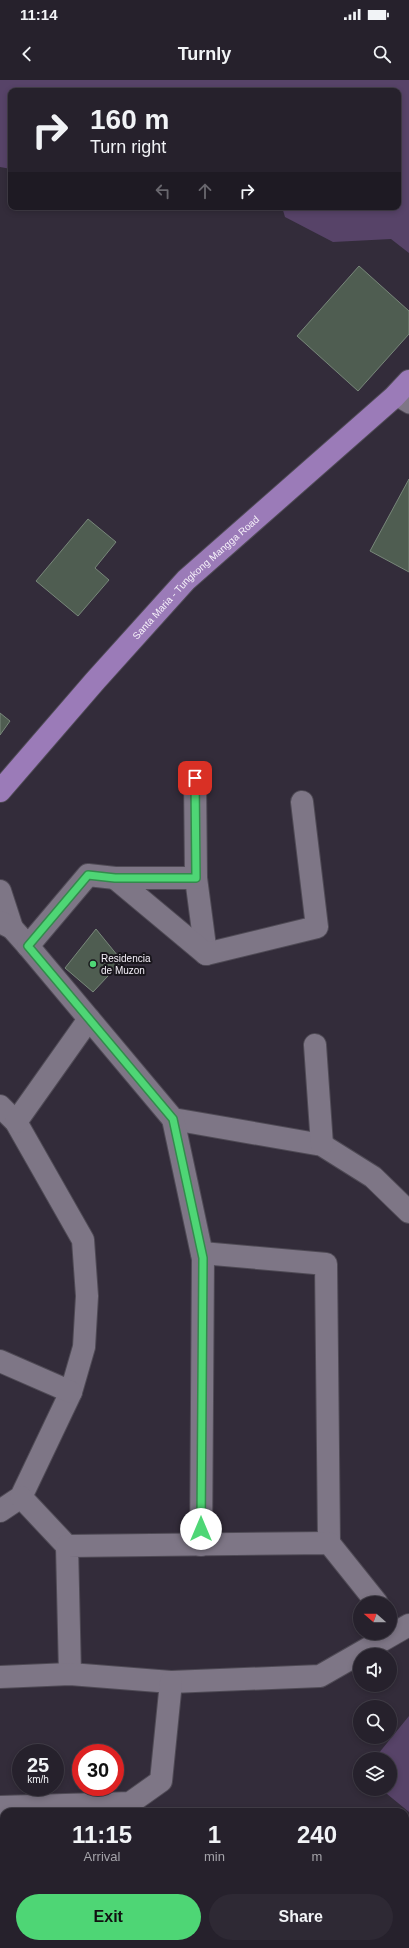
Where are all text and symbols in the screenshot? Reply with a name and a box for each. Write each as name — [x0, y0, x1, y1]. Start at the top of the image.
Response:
text: 11:14 — [20, 6, 58, 23]
icon: back — [16, 43, 38, 65]
icon: search — [371, 43, 393, 65]
text: Turnly — [178, 44, 231, 64]
icon: right — [24, 104, 76, 156]
text: 160 m — [90, 104, 169, 135]
text: Turn right — [90, 137, 166, 157]
icon: left — [152, 180, 174, 202]
icon: ahead — [194, 180, 216, 202]
icon: right — [236, 180, 258, 202]
street label: Santa Maria - Tungkong Mangga Road — [130, 514, 261, 642]
pin — [178, 761, 212, 795]
icon: arrive — [184, 767, 206, 789]
place label: Residencia de Muzon — [101, 953, 151, 976]
marker: Residencia de Muzon — [88, 959, 98, 969]
position arrow — [180, 1508, 222, 1550]
north arrow — [353, 1596, 397, 1640]
map controls — [353, 1596, 397, 1796]
button: sound — [353, 1648, 397, 1692]
button: search — [353, 1700, 397, 1744]
speed limit sign: 30 — [72, 1744, 124, 1796]
button: layers — [353, 1752, 397, 1796]
text: 25 — [27, 1754, 49, 1776]
text: km/h — [27, 1774, 49, 1785]
text: 11:15 — [72, 1821, 132, 1848]
text: 1 — [208, 1821, 221, 1848]
text: 240 — [297, 1821, 337, 1848]
text: Arrival — [84, 1849, 120, 1864]
text: min — [204, 1849, 225, 1864]
text: m — [312, 1849, 322, 1864]
button: Exit — [16, 1894, 201, 1940]
button: Share — [209, 1894, 393, 1940]

